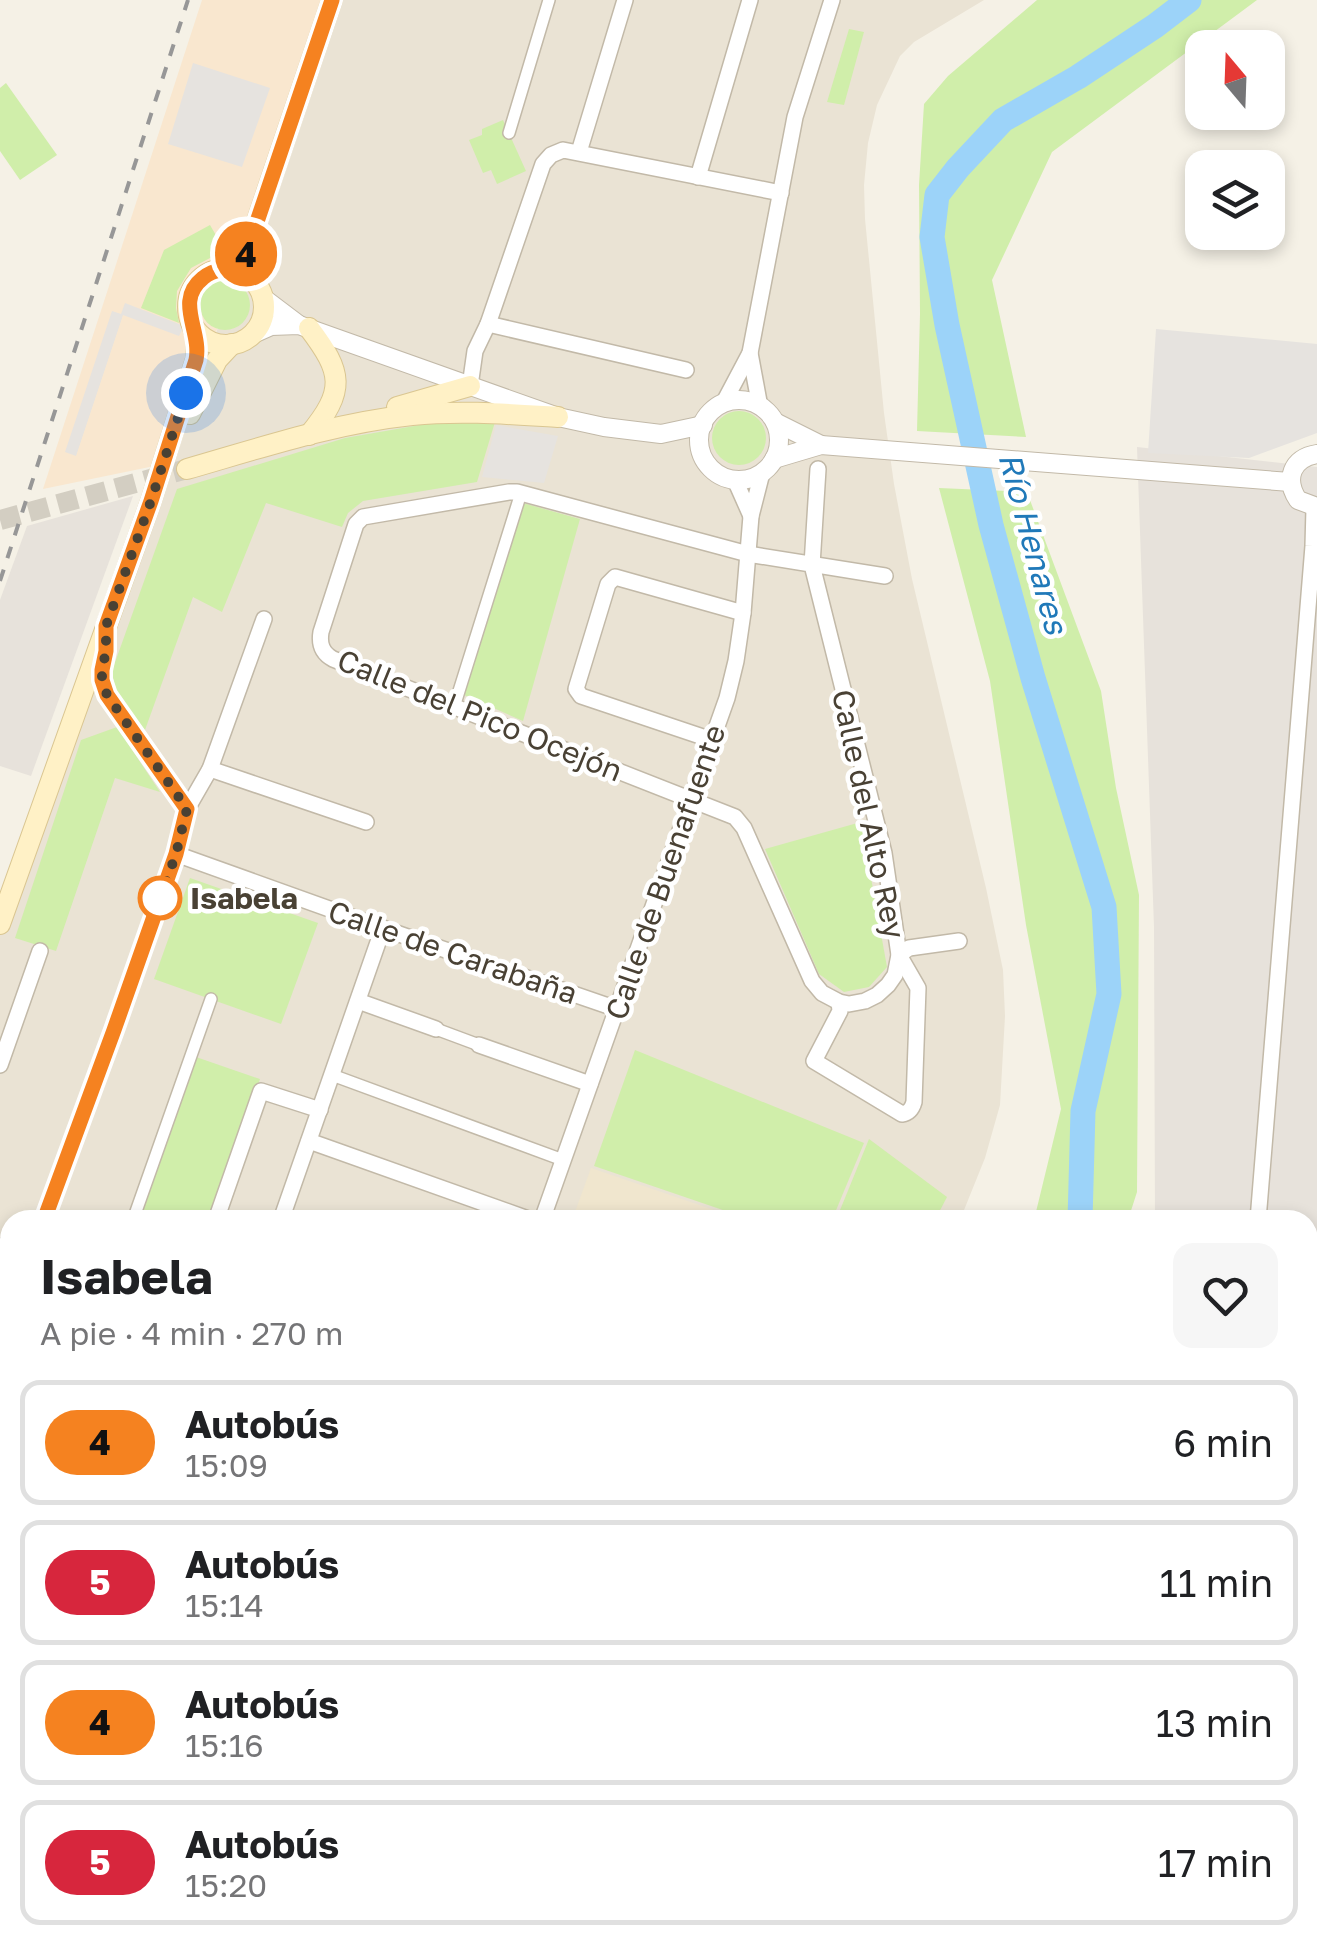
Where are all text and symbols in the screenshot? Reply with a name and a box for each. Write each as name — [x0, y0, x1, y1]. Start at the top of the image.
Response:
north arrow — [1185, 30, 1285, 130]
map controls — [1185, 30, 1285, 250]
button: layers — [1185, 150, 1285, 250]
line badge: 4 — [214, 222, 278, 286]
text: 4 — [235, 233, 257, 275]
your location — [161, 368, 211, 418]
water label: Río Henares — [992, 448, 1077, 640]
street label: Calle del Pico Ocejón — [332, 641, 628, 789]
street label: Calle del Alto Rey — [825, 686, 913, 942]
street label: Calle de Buenafuente — [598, 720, 732, 1024]
marker: Isabela — [139, 877, 181, 919]
place label: Isabela — [190, 880, 298, 916]
street label: Calle de Carabaña — [324, 892, 582, 1012]
button: heart — [1173, 1243, 1278, 1348]
text: Isabela — [40, 1247, 213, 1305]
text: A pie · 4 min · 270 m — [40, 1314, 343, 1352]
text: Autobús — [185, 1401, 339, 1446]
text: 6 min — [1173, 1420, 1273, 1465]
text: 4 — [89, 1421, 111, 1463]
text: 15:09 — [185, 1446, 268, 1484]
text: Autobús — [185, 1541, 339, 1586]
text: 11 min — [1159, 1560, 1273, 1605]
text: 5 — [89, 1561, 111, 1603]
text: 15:14 — [185, 1586, 264, 1624]
text: Autobús — [185, 1681, 339, 1726]
text: 13 min — [1156, 1700, 1273, 1745]
text: 4 — [89, 1701, 111, 1743]
text: 15:16 — [185, 1726, 264, 1764]
text: Autobús — [185, 1821, 339, 1866]
text: 17 min — [1158, 1840, 1273, 1885]
text: 5 — [89, 1841, 111, 1883]
text: 15:20 — [185, 1866, 267, 1904]

